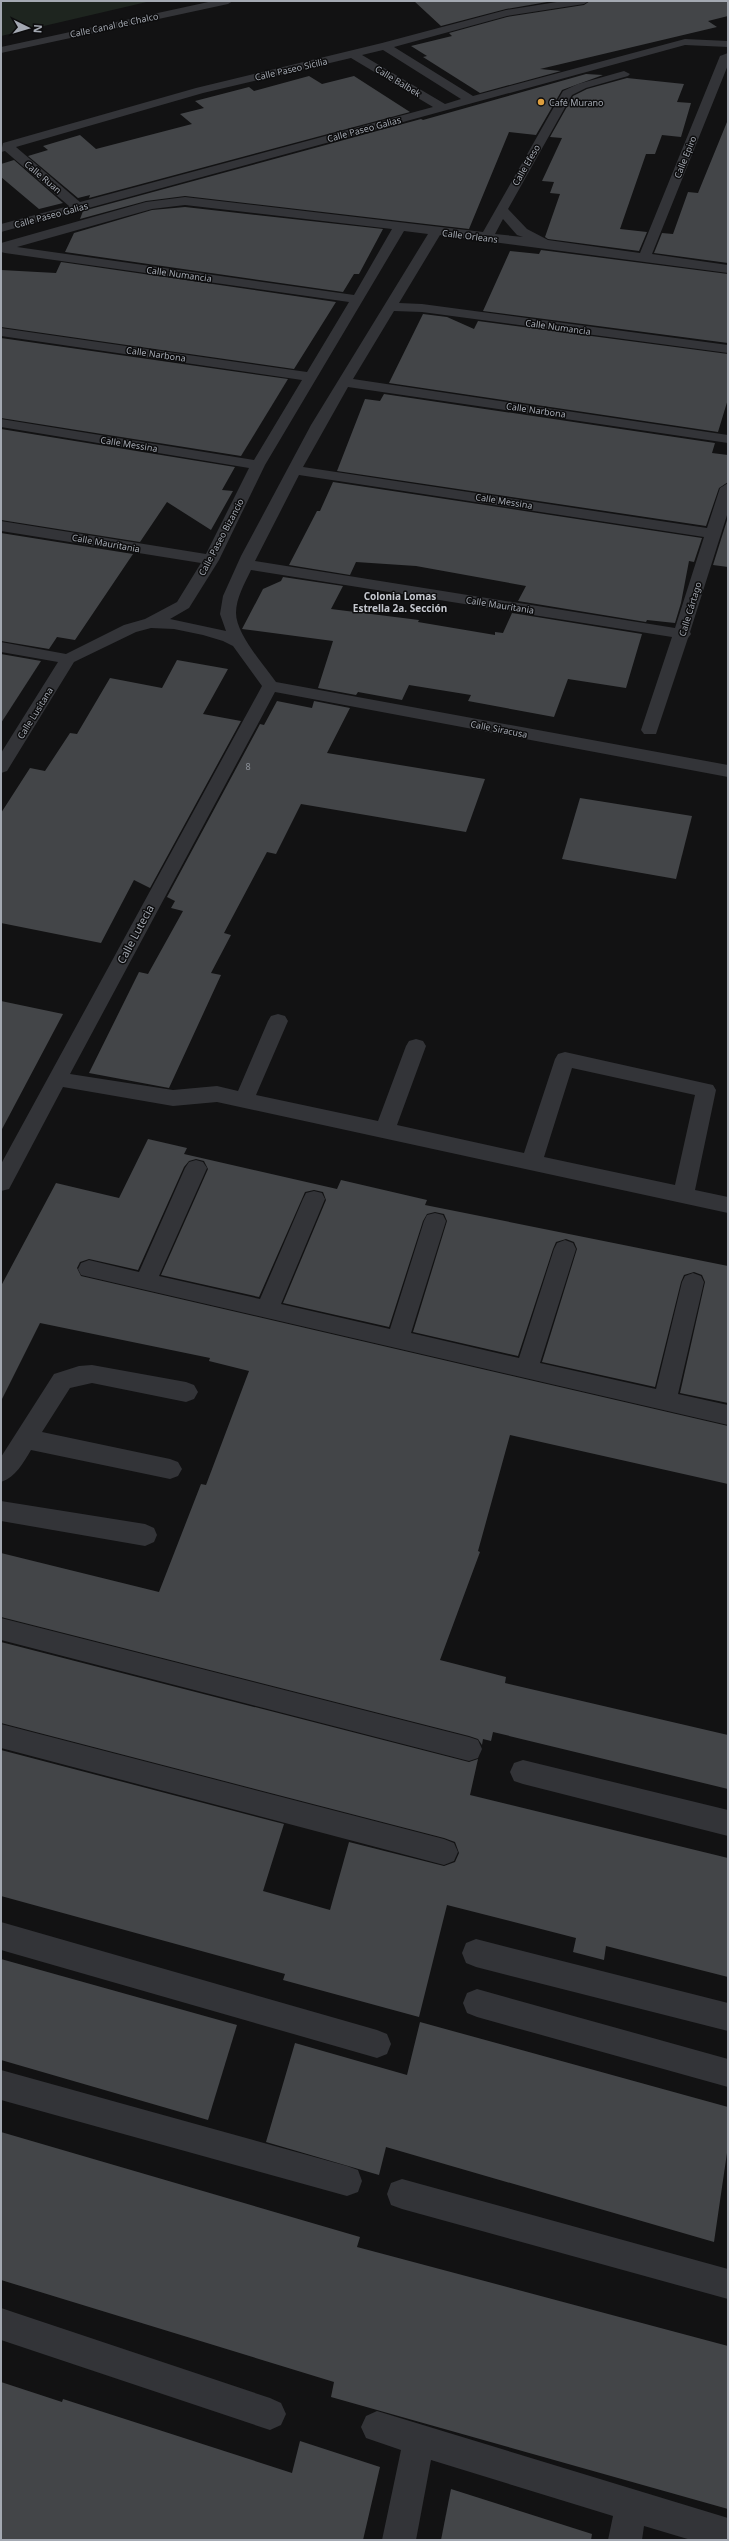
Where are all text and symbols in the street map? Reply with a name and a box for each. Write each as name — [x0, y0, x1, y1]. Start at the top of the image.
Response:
north arrow — [8, 8, 48, 48]
street label: Calle Canal de Chalco — [69, 9, 159, 41]
text: N — [31, 24, 46, 34]
street label: Calle Paseo Sicilia — [253, 54, 329, 84]
street label: Calle Balbek — [373, 62, 424, 100]
place label: Café Murano — [549, 96, 604, 109]
marker: Café Murano — [536, 97, 546, 107]
street label: Calle Paseo Galias — [326, 113, 402, 145]
street label: Calle Epiro — [671, 134, 699, 180]
street label: Calle Efeso — [509, 142, 543, 188]
street label: Calle Ruan — [22, 158, 64, 196]
street label: Calle Paseo Galias — [13, 199, 89, 231]
street label: Calle Orleans — [441, 226, 499, 246]
street label: Calle Numancia — [145, 263, 213, 285]
street label: Calle Numancia — [524, 316, 592, 338]
street label: Calle Narbona — [125, 343, 187, 365]
street label: Calle Narbona — [505, 399, 567, 421]
street label: Calle Messina — [100, 433, 158, 455]
street label: Calle Messina — [475, 490, 533, 512]
street label: Calle Paseo Bizancio — [195, 496, 247, 578]
street label: Calle Mauritania — [71, 531, 141, 555]
street label: Calle Cártago — [676, 580, 704, 638]
district label: Colonia Lomas Estrella 2a. Sección — [353, 589, 447, 615]
street label: Calle Mauritania — [465, 593, 535, 617]
street label: Calle Lusitana — [14, 685, 56, 741]
street label: Calle Siracusa — [469, 717, 529, 741]
house number: 8 — [245, 760, 251, 773]
street label: Calle Lutecia — [113, 902, 157, 966]

